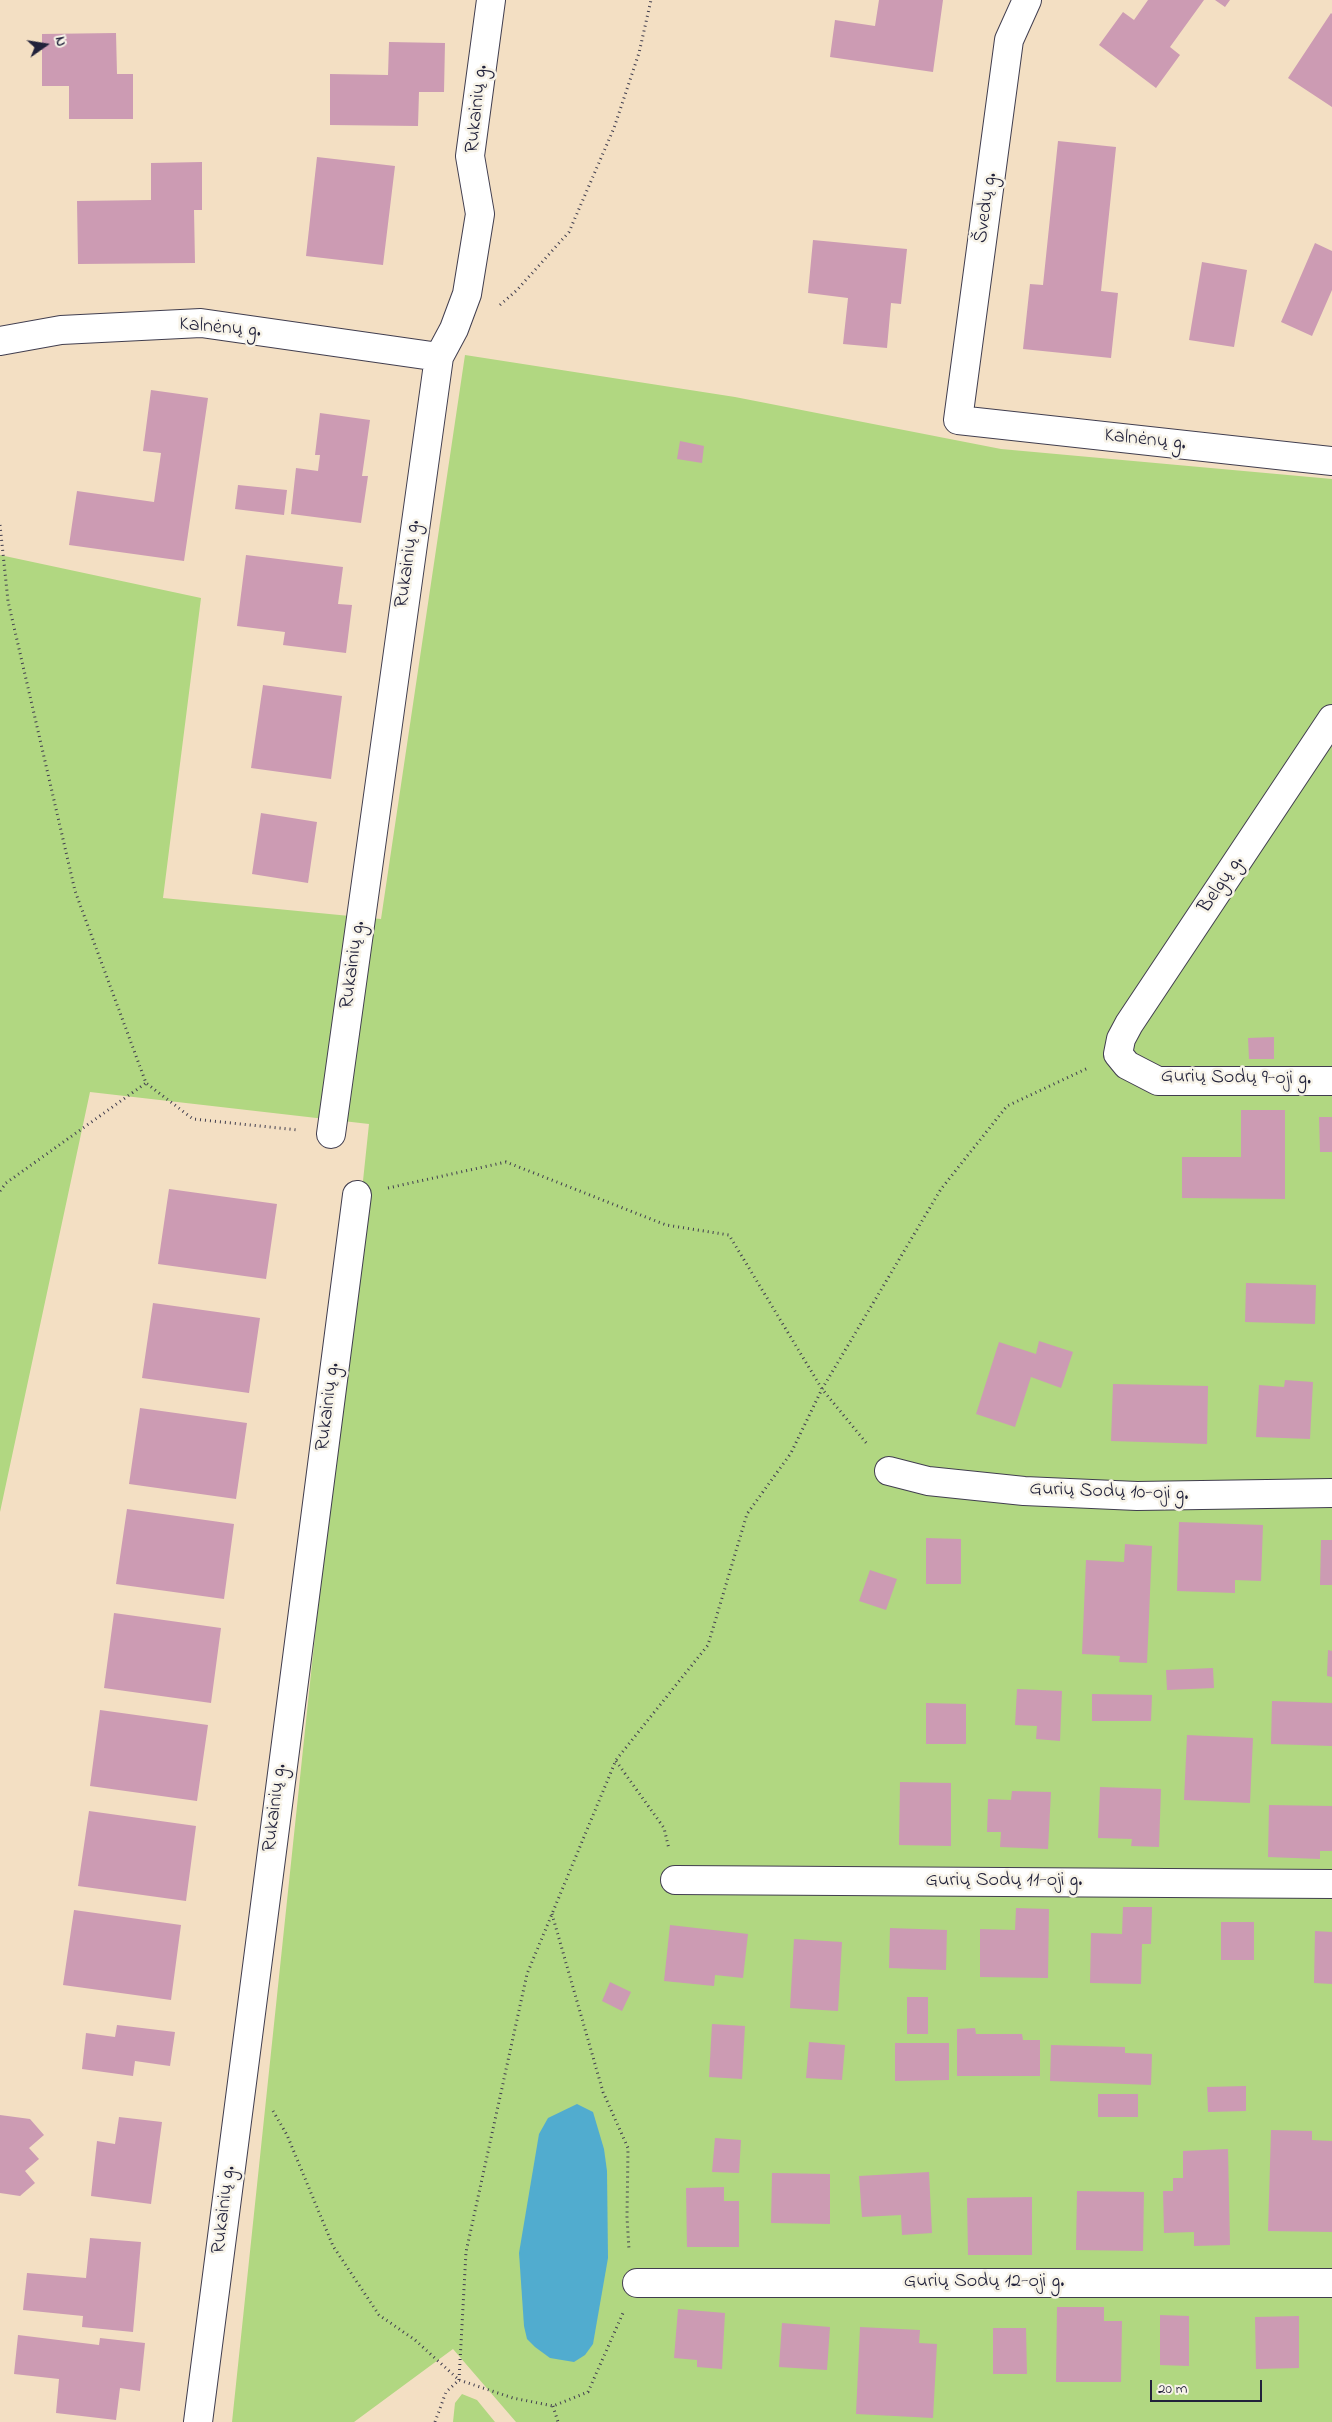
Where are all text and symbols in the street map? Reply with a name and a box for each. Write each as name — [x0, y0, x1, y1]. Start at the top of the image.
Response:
north arrow — [20, 20, 70, 70]
text: N — [49, 35, 71, 48]
street label: Rukainių g. — [461, 64, 495, 154]
street label: Švedų g. — [970, 171, 1004, 245]
street label: Kalnėnų g. — [178, 313, 262, 345]
street label: Kalnėnų g. — [1103, 425, 1187, 457]
street label: Rukainių g. — [391, 519, 427, 609]
street label: Belgų g. — [1194, 852, 1250, 918]
street label: Rukainių g. — [336, 920, 372, 1010]
street label: Gurių Sodų 9-oji g. — [1161, 1066, 1311, 1092]
street label: Rukainių g. — [312, 1362, 346, 1452]
street label: Gurių Sodų 10-oji g. — [1029, 1478, 1189, 1508]
street label: Rukainių g. — [259, 1763, 293, 1853]
street label: Gurių Sodų 11-oji g. — [926, 1870, 1082, 1894]
street label: Rukainių g. — [208, 2165, 242, 2255]
street label: Gurių Sodų 12-oji g. — [904, 2271, 1064, 2295]
scale bar — [1152, 2370, 1264, 2402]
text: 20 m — [1158, 2378, 1187, 2400]

